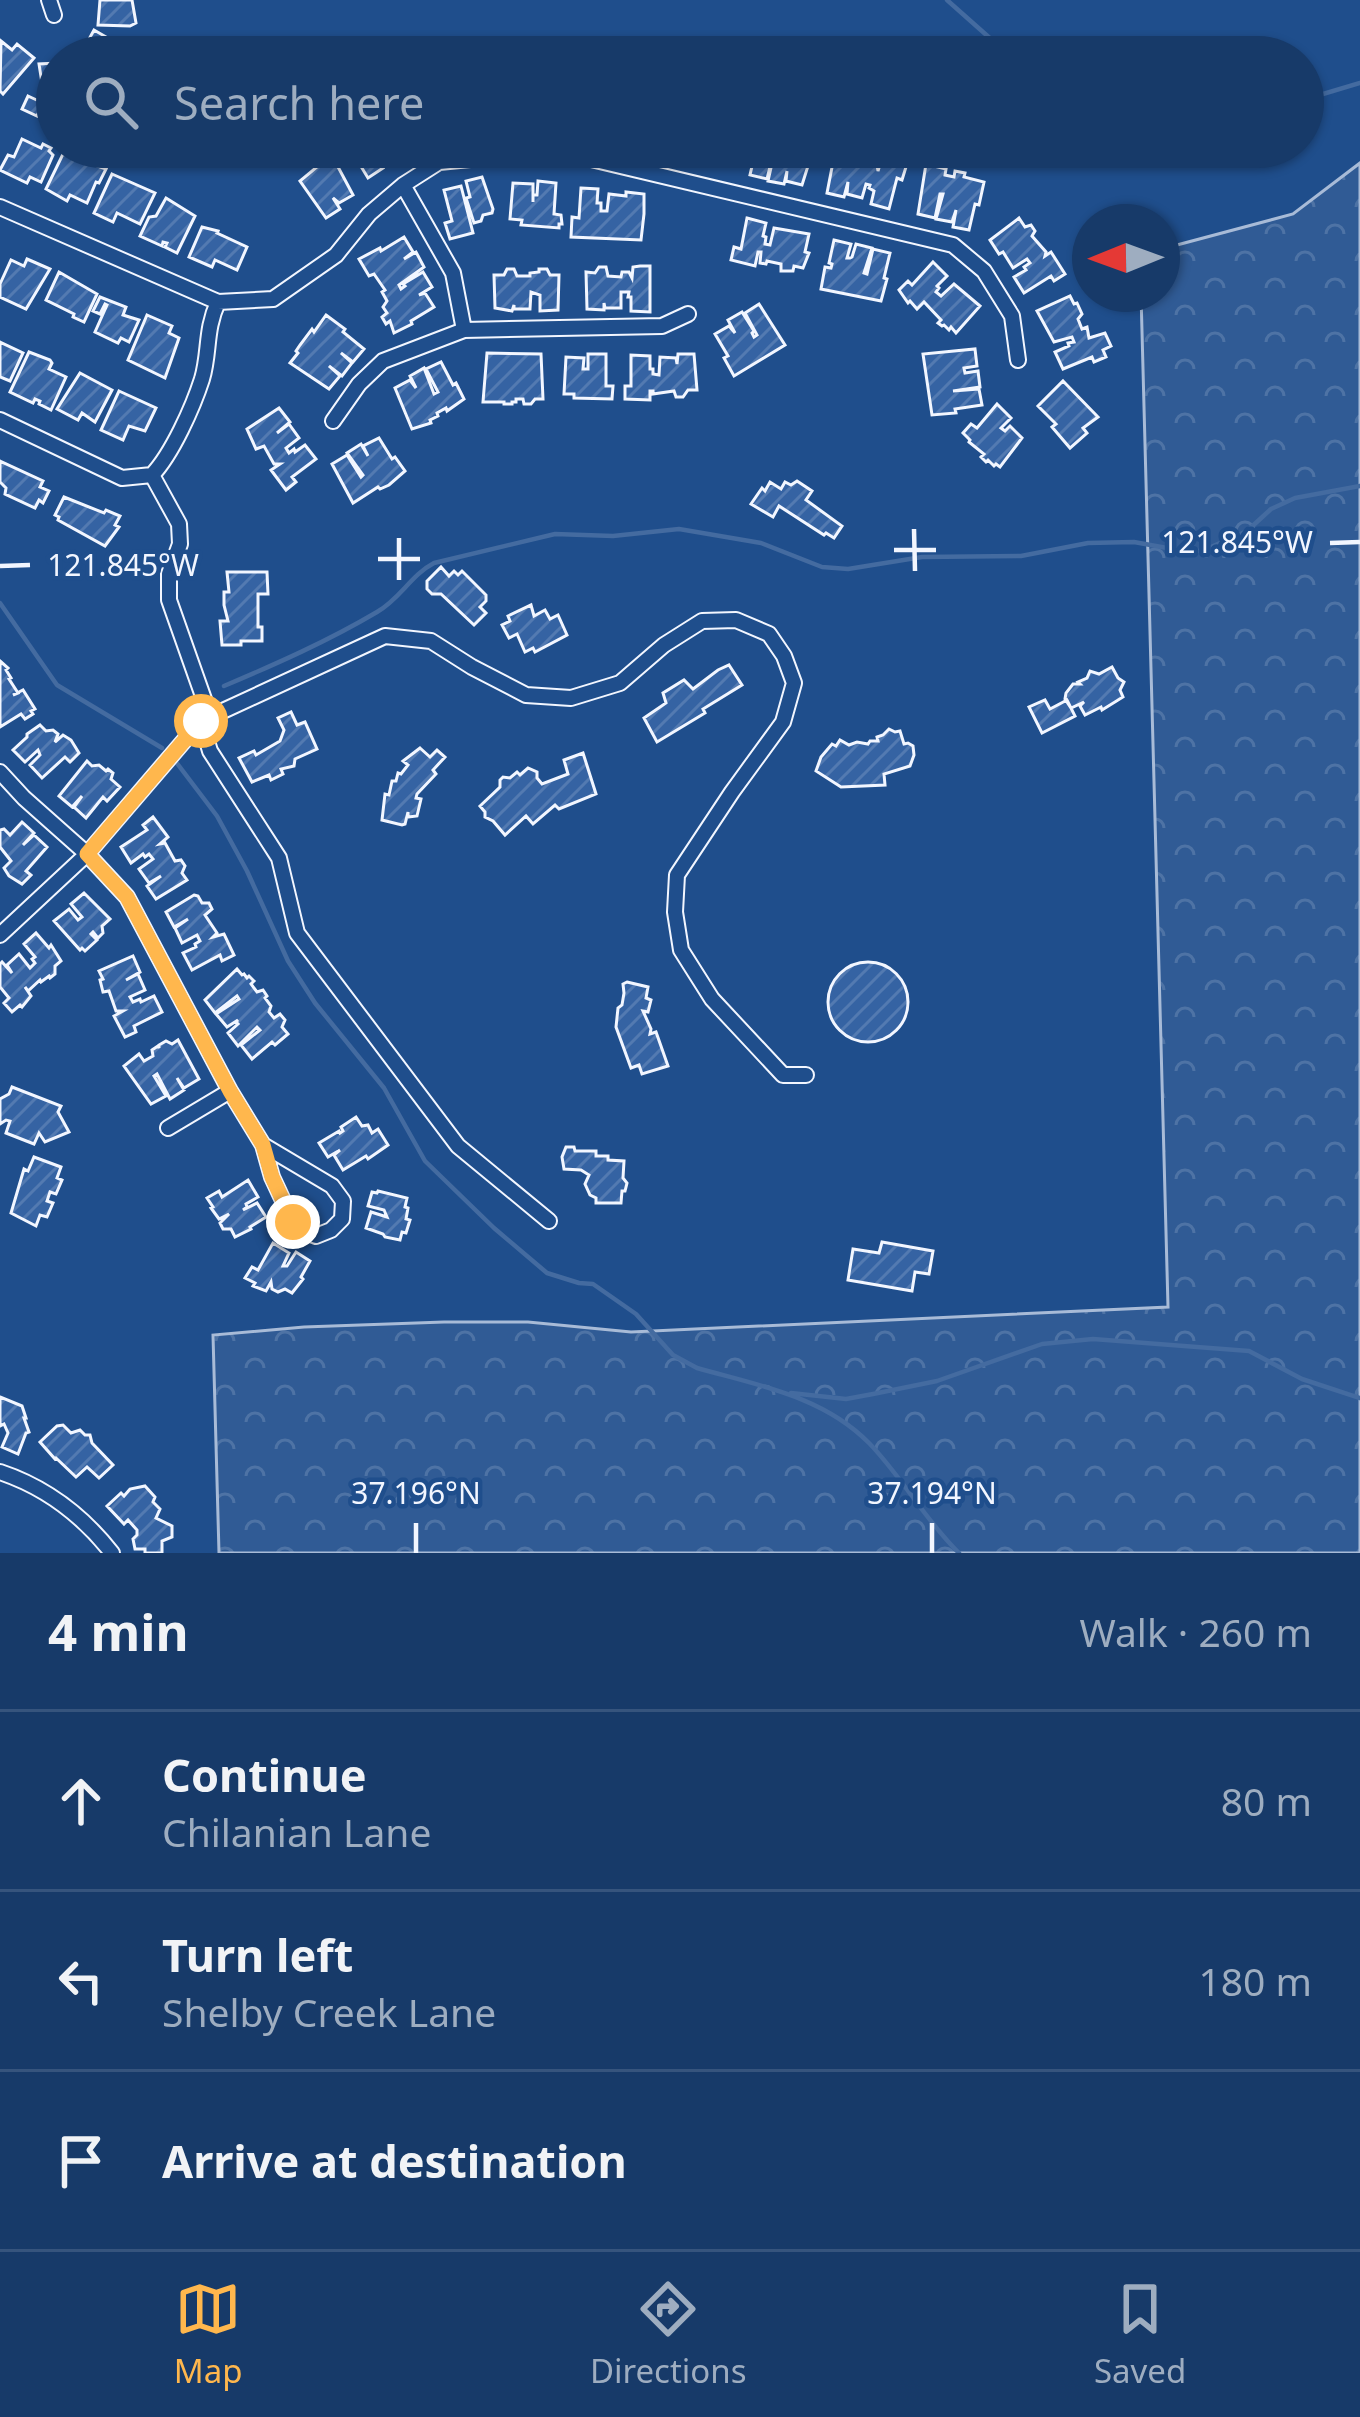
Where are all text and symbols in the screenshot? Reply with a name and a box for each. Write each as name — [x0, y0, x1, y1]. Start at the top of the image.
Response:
search box — [36, 36, 1324, 168]
icon: search — [78, 69, 144, 135]
text: Search here — [174, 72, 424, 133]
north arrow — [1072, 204, 1180, 312]
text: 121.845°W — [1161, 521, 1313, 562]
text: 121.845°W — [47, 544, 199, 585]
route start — [174, 694, 228, 748]
route end — [266, 1195, 320, 1249]
text: 37.196°N — [351, 1472, 481, 1513]
text: 37.194°N — [867, 1472, 997, 1513]
text: 4 min — [48, 1596, 189, 1666]
text: Walk · 260 m — [1079, 1605, 1312, 1658]
text: Continue — [162, 1744, 367, 1805]
icon: ahead — [48, 1768, 114, 1834]
text: 80 m — [1221, 1774, 1312, 1827]
text: Chilanian Lane — [162, 1805, 431, 1858]
text: Turn left — [162, 1924, 353, 1985]
icon: left — [48, 1948, 114, 2014]
text: 180 m — [1198, 1954, 1312, 2007]
text: Shelby Creek Lane — [162, 1985, 496, 2038]
icon: arrive — [48, 2128, 114, 2194]
text: Arrive at destination — [162, 2130, 627, 2191]
tab: Map — [174, 2276, 242, 2393]
tab: Directions — [590, 2276, 747, 2393]
tab: Saved — [1094, 2276, 1186, 2393]

